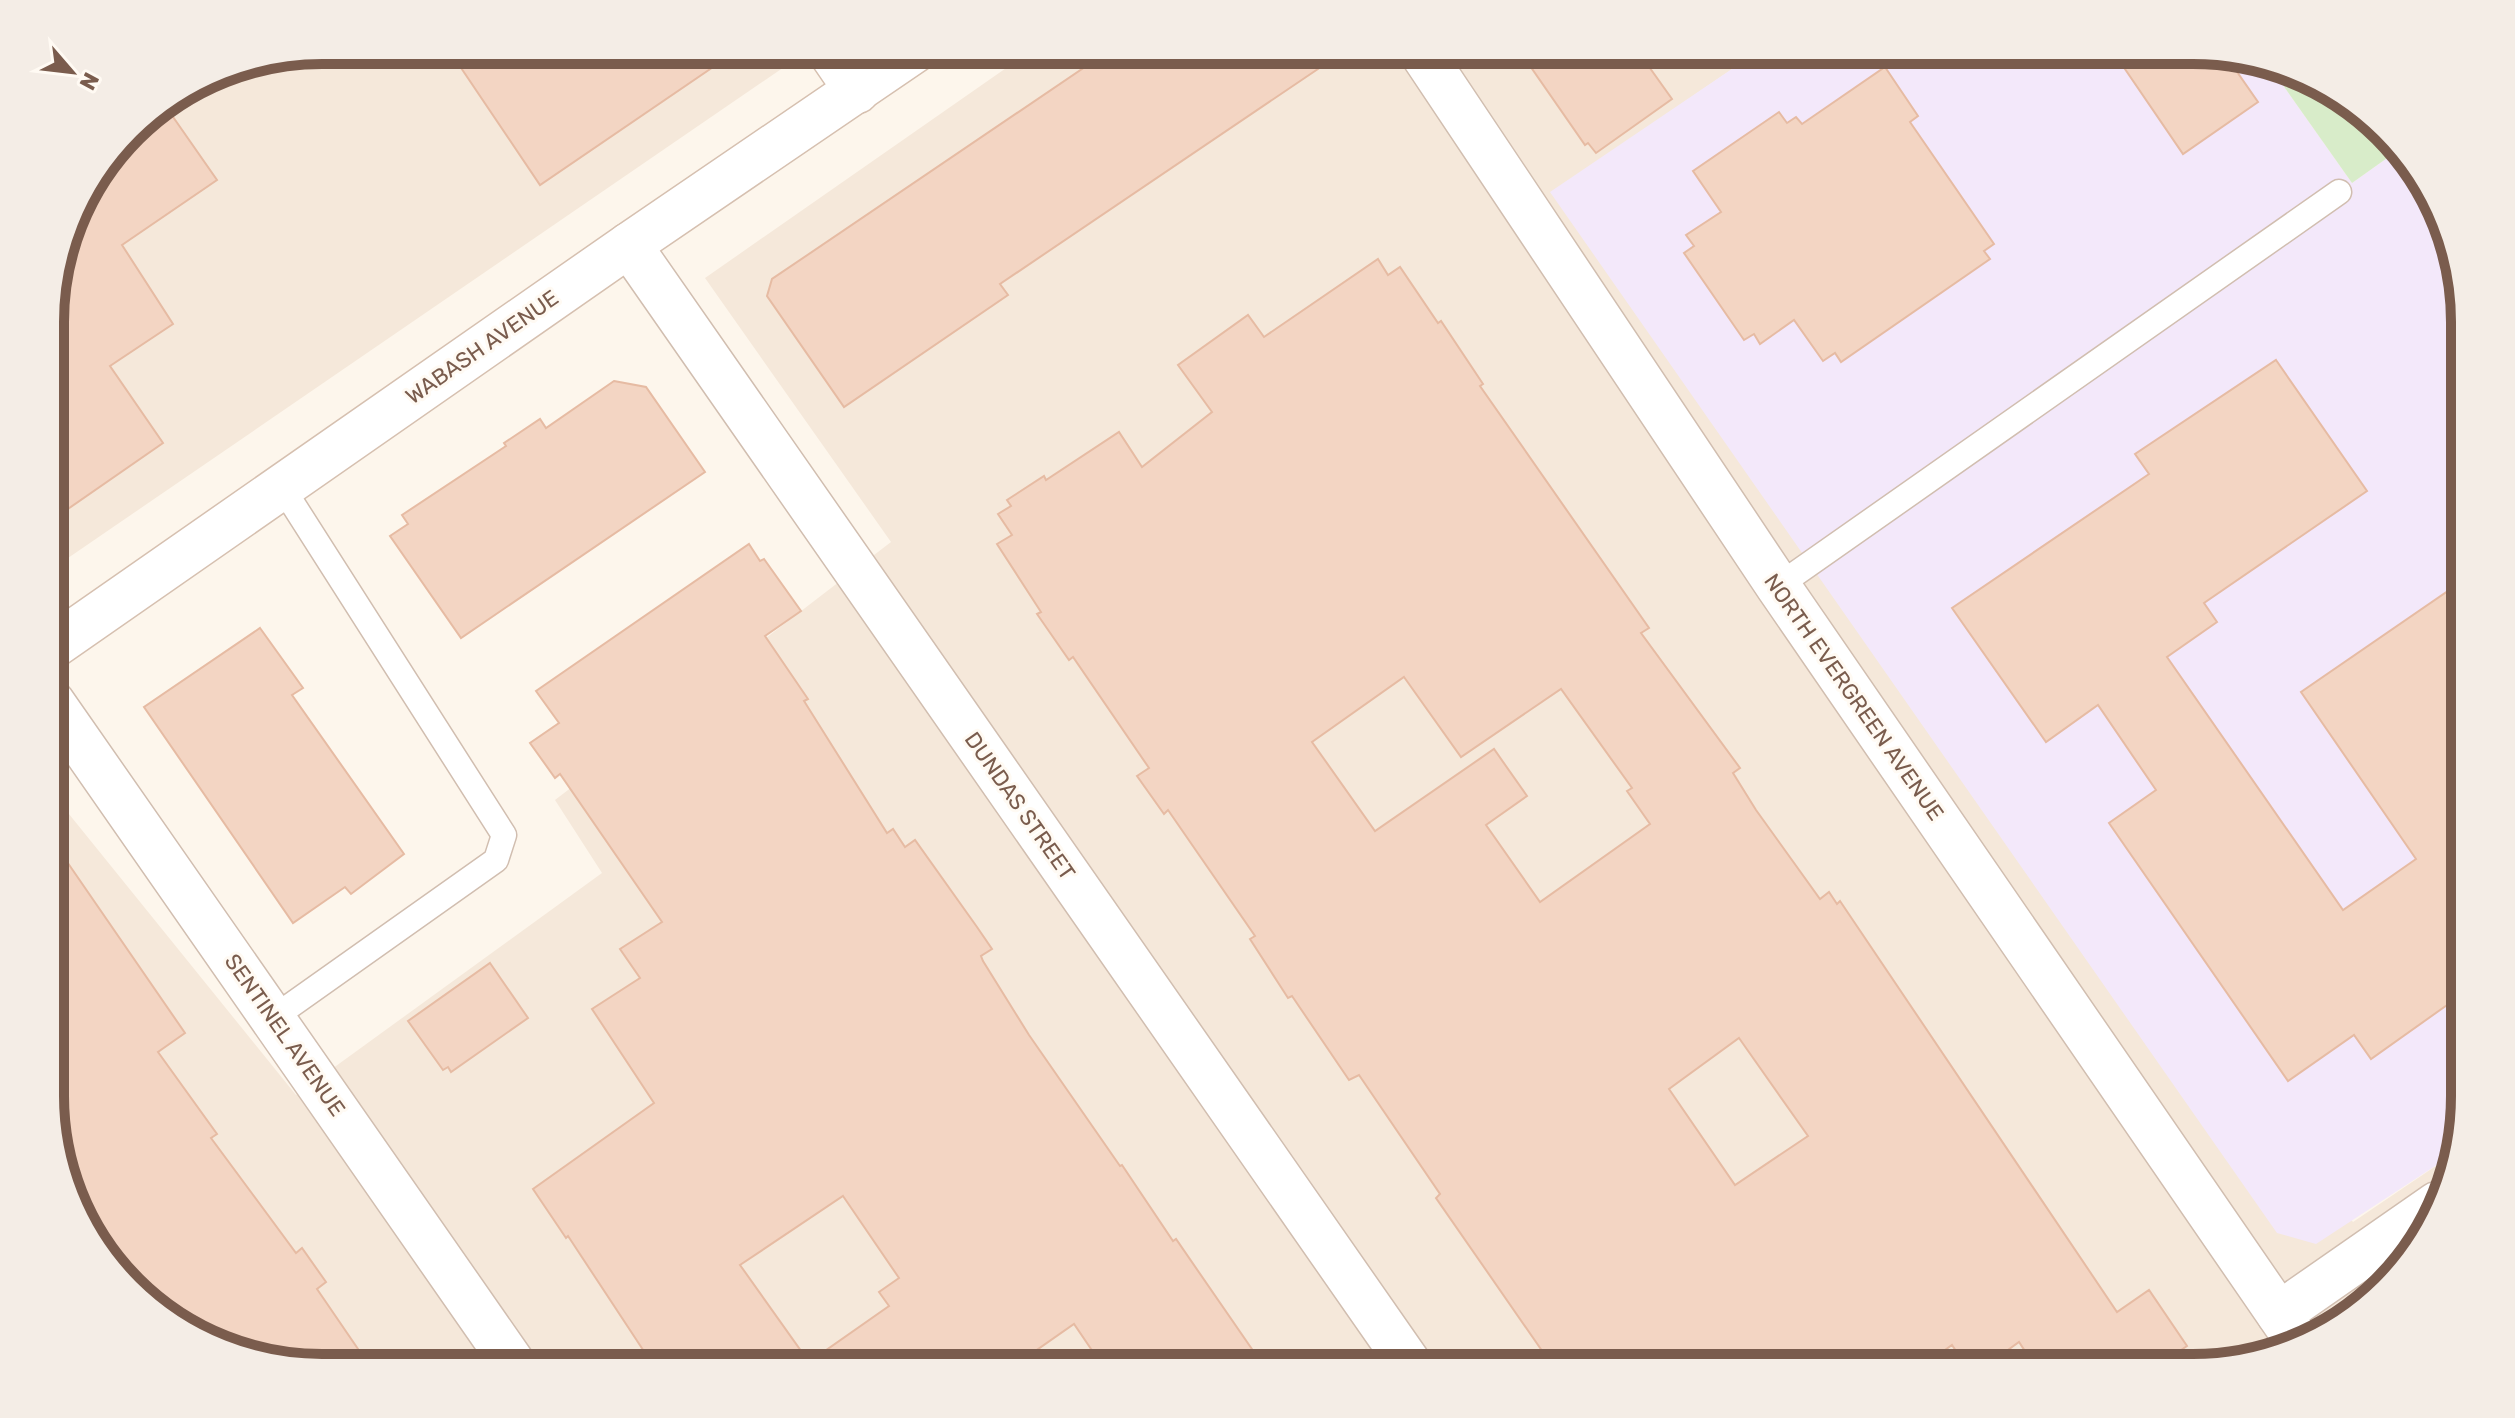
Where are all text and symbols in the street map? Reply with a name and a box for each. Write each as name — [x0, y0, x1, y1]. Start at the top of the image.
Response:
north arrow — [32, 32, 112, 112]
text: N — [74, 68, 105, 94]
street label: WABASH AVENUE — [400, 284, 564, 410]
street label: NORTH EVERGREEN AVENUE — [1758, 568, 1950, 826]
street label: DUNDAS STREET — [959, 727, 1081, 885]
street label: SENTINEL AVENUE — [219, 949, 351, 1121]

